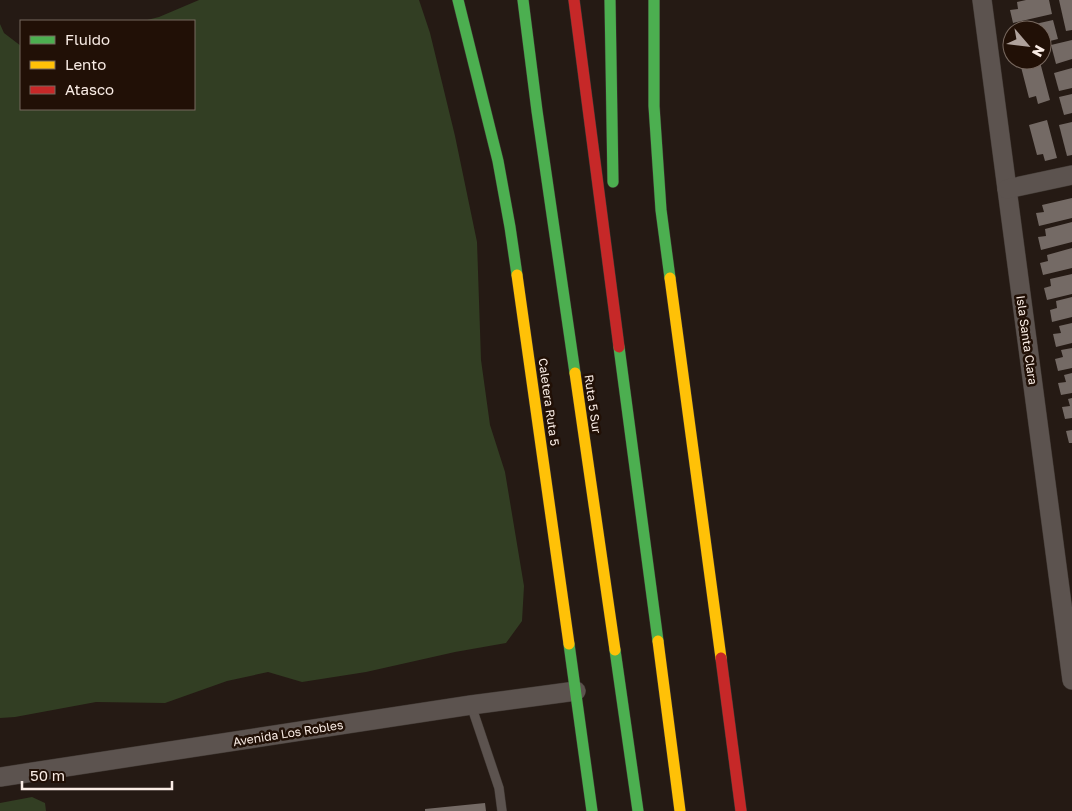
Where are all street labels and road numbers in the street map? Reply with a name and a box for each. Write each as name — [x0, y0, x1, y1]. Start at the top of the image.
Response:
street label: Isla Santa Clara — [1013, 294, 1041, 386]
street label: Caletera Ruta 5 — [535, 357, 563, 447]
street label: Ruta 5 Sur — [581, 374, 605, 435]
street label: Avenida Los Robles — [232, 717, 344, 749]

